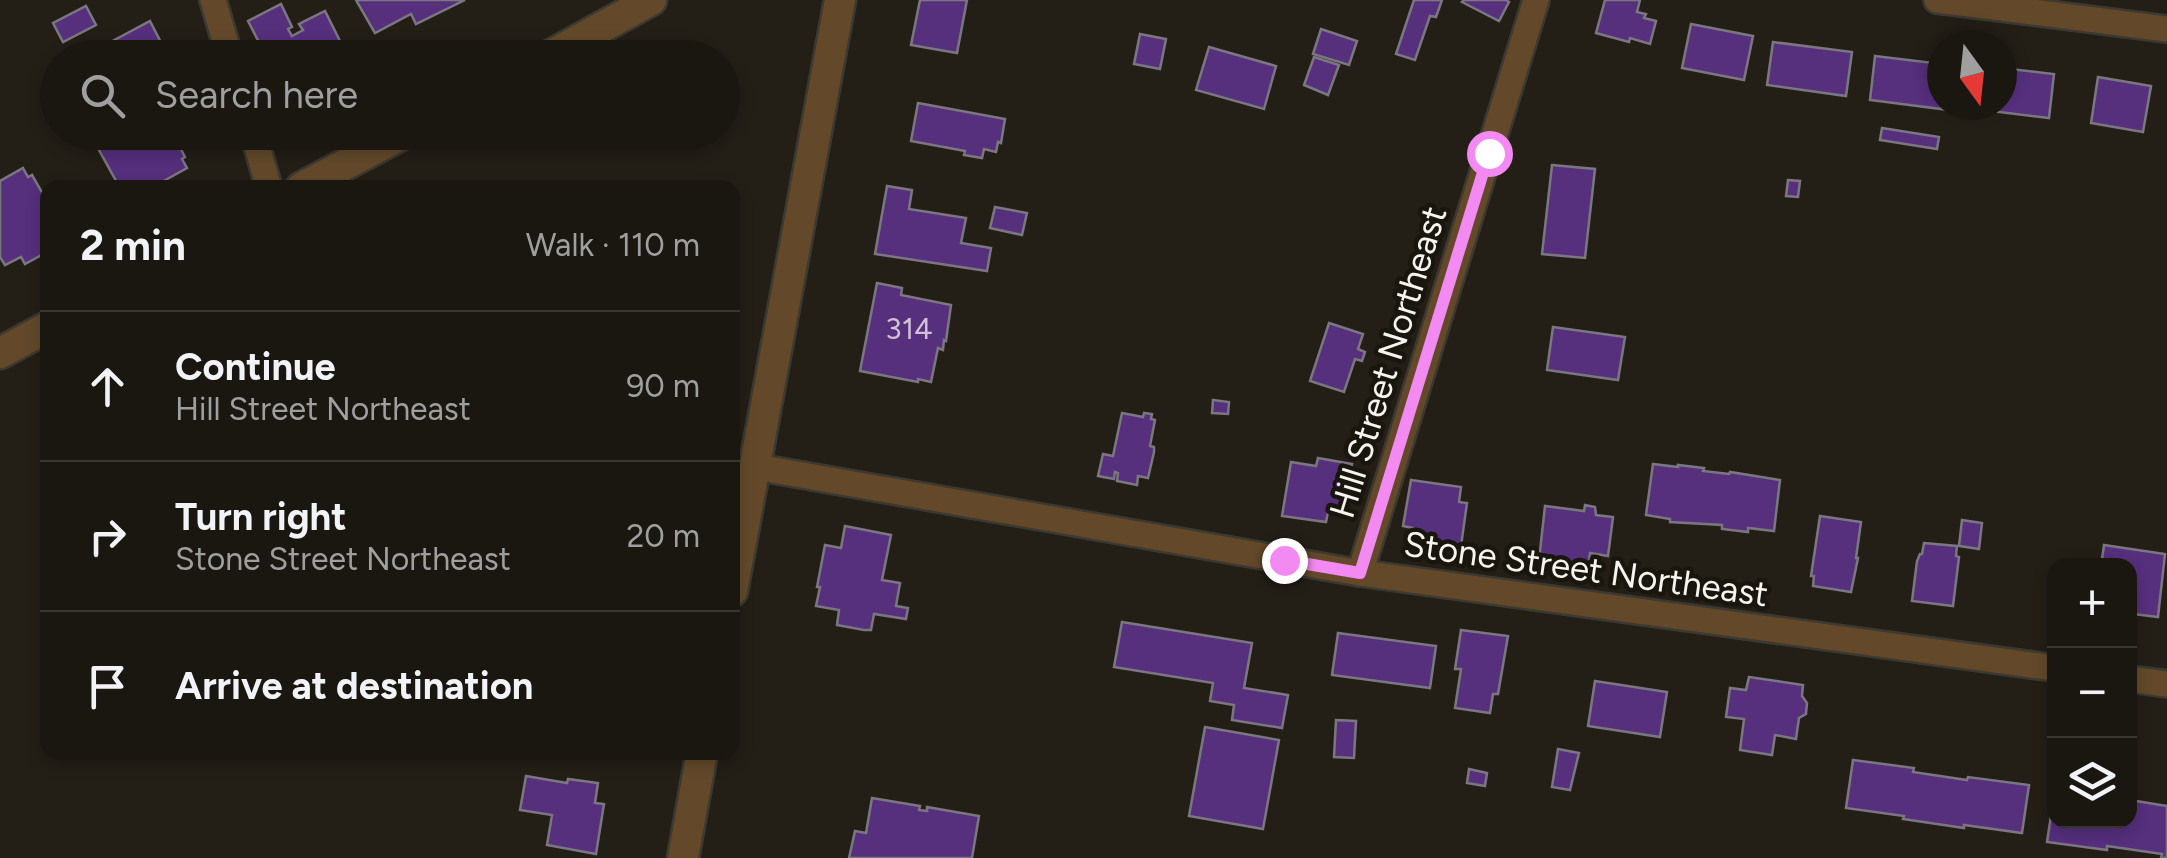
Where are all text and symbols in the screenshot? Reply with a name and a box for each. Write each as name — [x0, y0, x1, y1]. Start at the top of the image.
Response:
north arrow — [1927, 30, 2017, 120]
search box — [40, 40, 740, 150]
icon: search — [75, 68, 130, 123]
text: Search here — [155, 72, 358, 118]
route start — [1467, 131, 1513, 177]
street label: Hill Street Northeast — [1321, 201, 1455, 523]
text: 2 min — [80, 220, 186, 271]
text: Walk · 110 m — [526, 226, 700, 264]
house number: 314 — [885, 310, 933, 347]
text: Continue — [175, 344, 336, 390]
icon: ahead — [80, 359, 135, 414]
text: 90 m — [626, 367, 700, 405]
text: Hill Street Northeast — [175, 390, 471, 428]
text: Turn right — [175, 494, 347, 540]
icon: right — [80, 509, 135, 564]
text: 20 m — [626, 517, 700, 555]
street label: Stone Street Northeast — [1401, 523, 1771, 615]
route end — [1262, 538, 1308, 584]
text: Stone Street Northeast — [175, 540, 511, 578]
map controls — [2047, 558, 2137, 828]
button: + — [2047, 558, 2137, 648]
button: − — [2047, 648, 2137, 738]
icon: arrive — [80, 659, 135, 714]
text: Arrive at destination — [175, 663, 533, 709]
button: layers — [2047, 738, 2137, 828]

